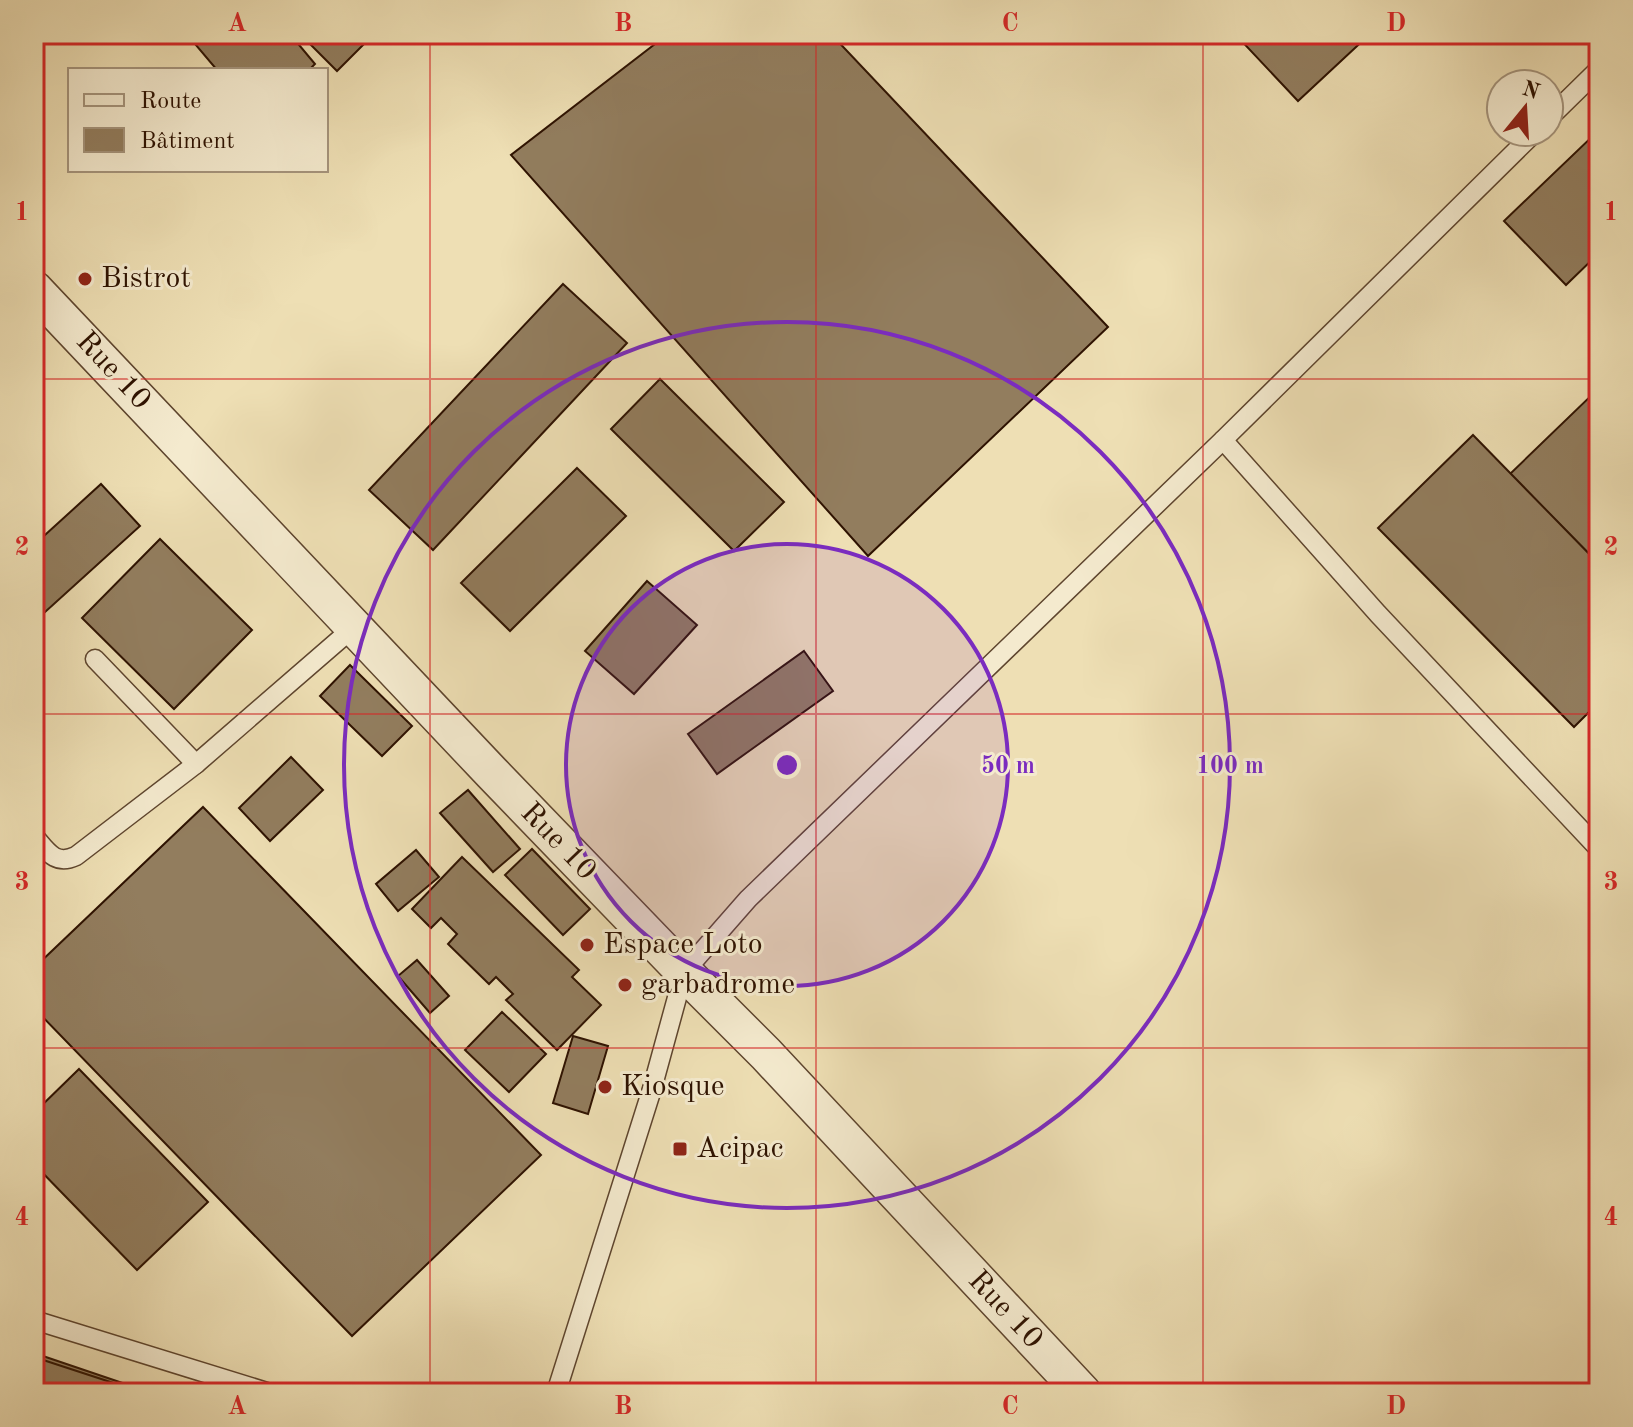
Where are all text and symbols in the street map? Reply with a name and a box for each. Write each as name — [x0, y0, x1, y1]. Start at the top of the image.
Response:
text: A — [227, 11, 247, 37]
text: B — [614, 11, 632, 37]
text: C — [1001, 11, 1019, 37]
text: D — [1386, 11, 1406, 37]
legend — [68, 68, 328, 172]
north arrow — [1485, 68, 1565, 148]
text: N — [1519, 78, 1542, 104]
text: Route — [140, 90, 201, 114]
text: Bâtiment — [140, 130, 235, 154]
text: 1 — [14, 200, 30, 226]
text: 1 — [1603, 200, 1619, 226]
place label: Bistrot — [101, 264, 191, 294]
marker: Bistrot — [76, 270, 94, 288]
street label: Rue 10 — [70, 326, 156, 416]
text: 2 — [14, 535, 30, 561]
text: 2 — [1603, 535, 1619, 561]
centre of rings — [773, 751, 801, 779]
text: 50 m — [981, 754, 1035, 779]
text: 100 m — [1196, 755, 1264, 779]
street label: Rue 10 — [514, 798, 602, 886]
text: 3 — [14, 870, 30, 896]
text: 3 — [1603, 870, 1619, 896]
place label: Espace Loto — [603, 930, 763, 960]
marker: Espace Loto — [578, 936, 596, 954]
place label: garbadrome — [641, 970, 795, 1000]
marker: garbadrome — [616, 976, 634, 994]
place label: Kiosque — [621, 1072, 725, 1102]
marker: Kiosque — [596, 1078, 614, 1096]
place label: Acipac — [696, 1134, 784, 1164]
marker: Acipac — [671, 1140, 689, 1158]
text: 4 — [14, 1205, 30, 1231]
text: 4 — [1603, 1205, 1619, 1231]
street label: Rue 10 — [962, 1265, 1048, 1355]
text: A — [227, 1394, 247, 1420]
text: B — [614, 1394, 632, 1420]
text: C — [1001, 1394, 1019, 1420]
text: D — [1386, 1394, 1406, 1420]

